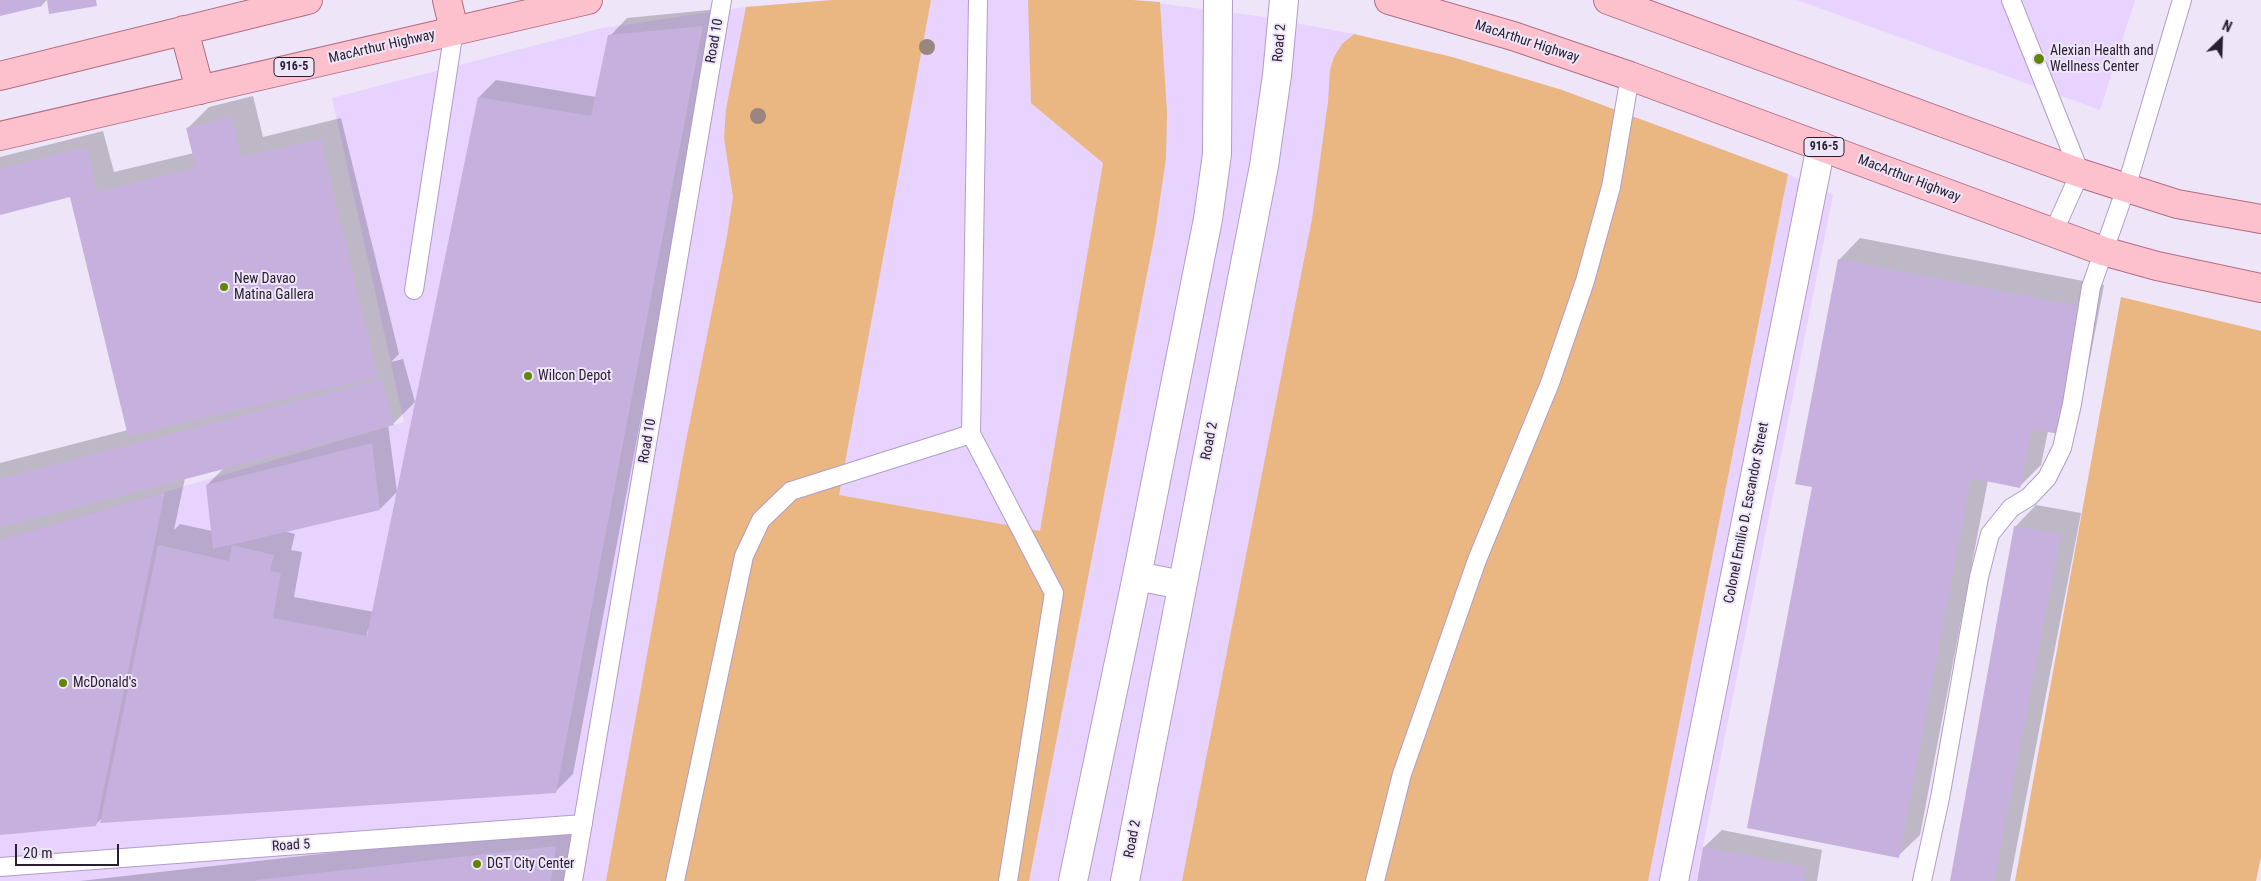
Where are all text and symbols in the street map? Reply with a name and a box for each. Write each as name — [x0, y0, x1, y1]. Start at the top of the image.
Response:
north arrow — [2196, 15, 2246, 65]
street label: Road 10 — [703, 17, 727, 65]
street label: MacArthur Highway — [1473, 17, 1581, 67]
text: N — [2220, 17, 2234, 35]
street label: Road 2 — [1270, 23, 1290, 63]
street label: MacArthur Highway — [327, 27, 437, 67]
place label: Alexian Health and Wellness Center — [2050, 43, 2154, 75]
marker: Alexian Health and Wellness Center — [2032, 52, 2046, 66]
road number: 916-5 — [274, 58, 314, 76]
road number: 916-5 — [1804, 138, 1844, 156]
street label: MacArthur Highway — [1855, 152, 1963, 206]
place label: New Davao Matina Gallera — [234, 271, 314, 304]
marker: New Davao Matina Gallera — [218, 281, 230, 293]
place label: Wilcon Depot — [538, 368, 611, 384]
marker: Wilcon Depot — [522, 370, 534, 382]
street label: Road 10 — [636, 417, 660, 465]
street label: Road 2 — [1198, 421, 1222, 461]
street label: Colonel Emilio D. Escandor Street — [1721, 421, 1773, 605]
place label: McDonald's — [73, 675, 137, 691]
marker: McDonald's — [57, 677, 69, 689]
street label: Road 2 — [1121, 819, 1145, 859]
scale bar — [18, 834, 121, 866]
street label: Road 5 — [271, 836, 311, 856]
text: 20 m — [23, 844, 53, 862]
place label: DGT City Center — [487, 856, 574, 872]
marker: DGT City Center — [471, 858, 483, 870]

